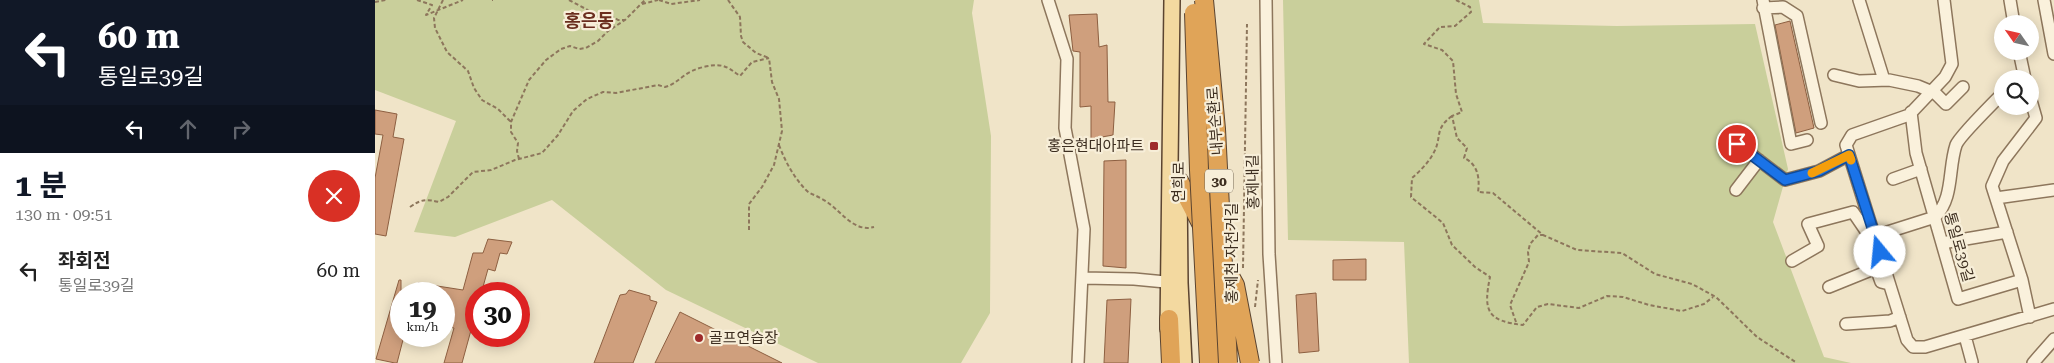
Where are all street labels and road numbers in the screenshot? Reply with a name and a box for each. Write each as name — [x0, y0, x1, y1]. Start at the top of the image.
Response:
street label: 내부순환로 — [1204, 86, 1226, 156]
street label: 홍제내길 — [1244, 154, 1262, 210]
street label: 연희로 — [1170, 161, 1188, 203]
road number: 30 — [1205, 170, 1233, 192]
street label: 홍제천 자전거길 — [1223, 203, 1241, 303]
street label: 통일로39길 — [1940, 210, 1978, 284]

